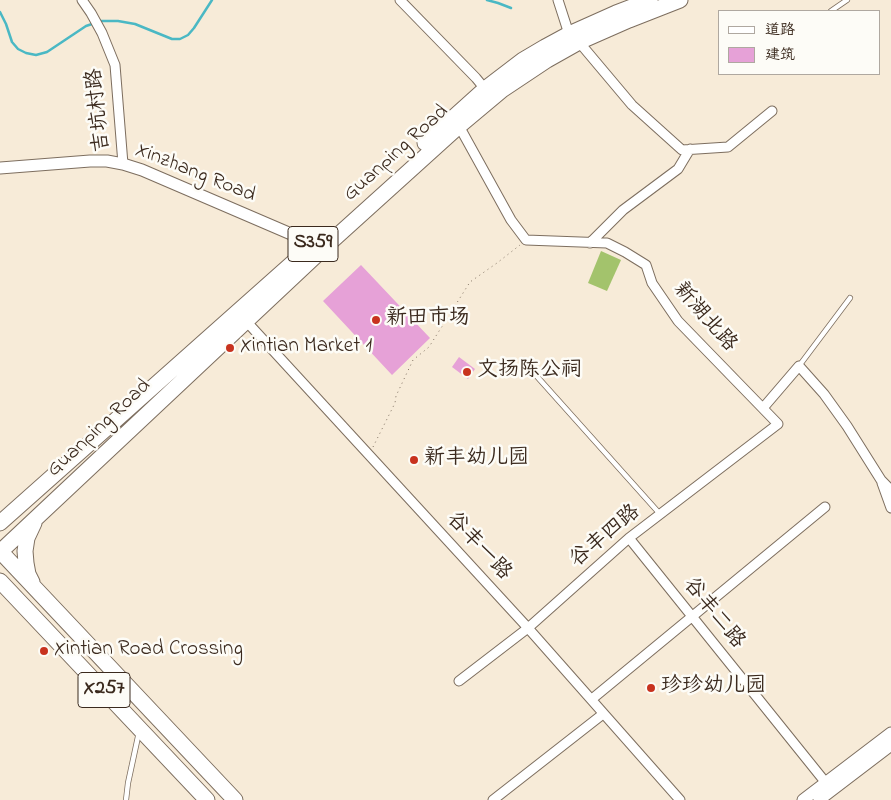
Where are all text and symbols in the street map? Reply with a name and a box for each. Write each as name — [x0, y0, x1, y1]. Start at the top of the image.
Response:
legend — [718, 10, 881, 75]
text: 道路 — [765, 19, 795, 41]
text: 建筑 — [765, 44, 795, 66]
street label: 吉坑村路 — [83, 67, 117, 153]
street label: Guanping Road — [339, 100, 455, 208]
street label: Xinzhang Road — [131, 139, 259, 209]
road number: S359 — [288, 226, 338, 262]
street label: 新湖北路 — [667, 278, 741, 358]
place label: 新田市场 — [386, 307, 470, 333]
marker: 新田市场 — [370, 314, 382, 326]
place label: Xintian Market 1 — [240, 335, 372, 361]
marker: Xintian Market 1 — [224, 342, 236, 354]
place label: 文扬陈公祠 — [477, 359, 582, 385]
marker: 文扬陈公祠 — [461, 366, 473, 378]
street label: Guanping Road — [43, 375, 157, 483]
place label: 新丰幼儿园 — [424, 447, 529, 473]
marker: 新丰幼儿园 — [408, 454, 420, 466]
street label: 谷丰四路 — [566, 500, 646, 574]
street label: 谷丰一路 — [440, 508, 516, 586]
street label: 谷丰二路 — [677, 573, 749, 655]
place label: Xintian Road Crossing — [54, 638, 243, 664]
marker: Xintian Road Crossing — [38, 645, 50, 657]
road number: X257 — [78, 672, 130, 708]
place label: 珍珍幼儿园 — [661, 675, 766, 701]
marker: 珍珍幼儿园 — [645, 682, 657, 694]

